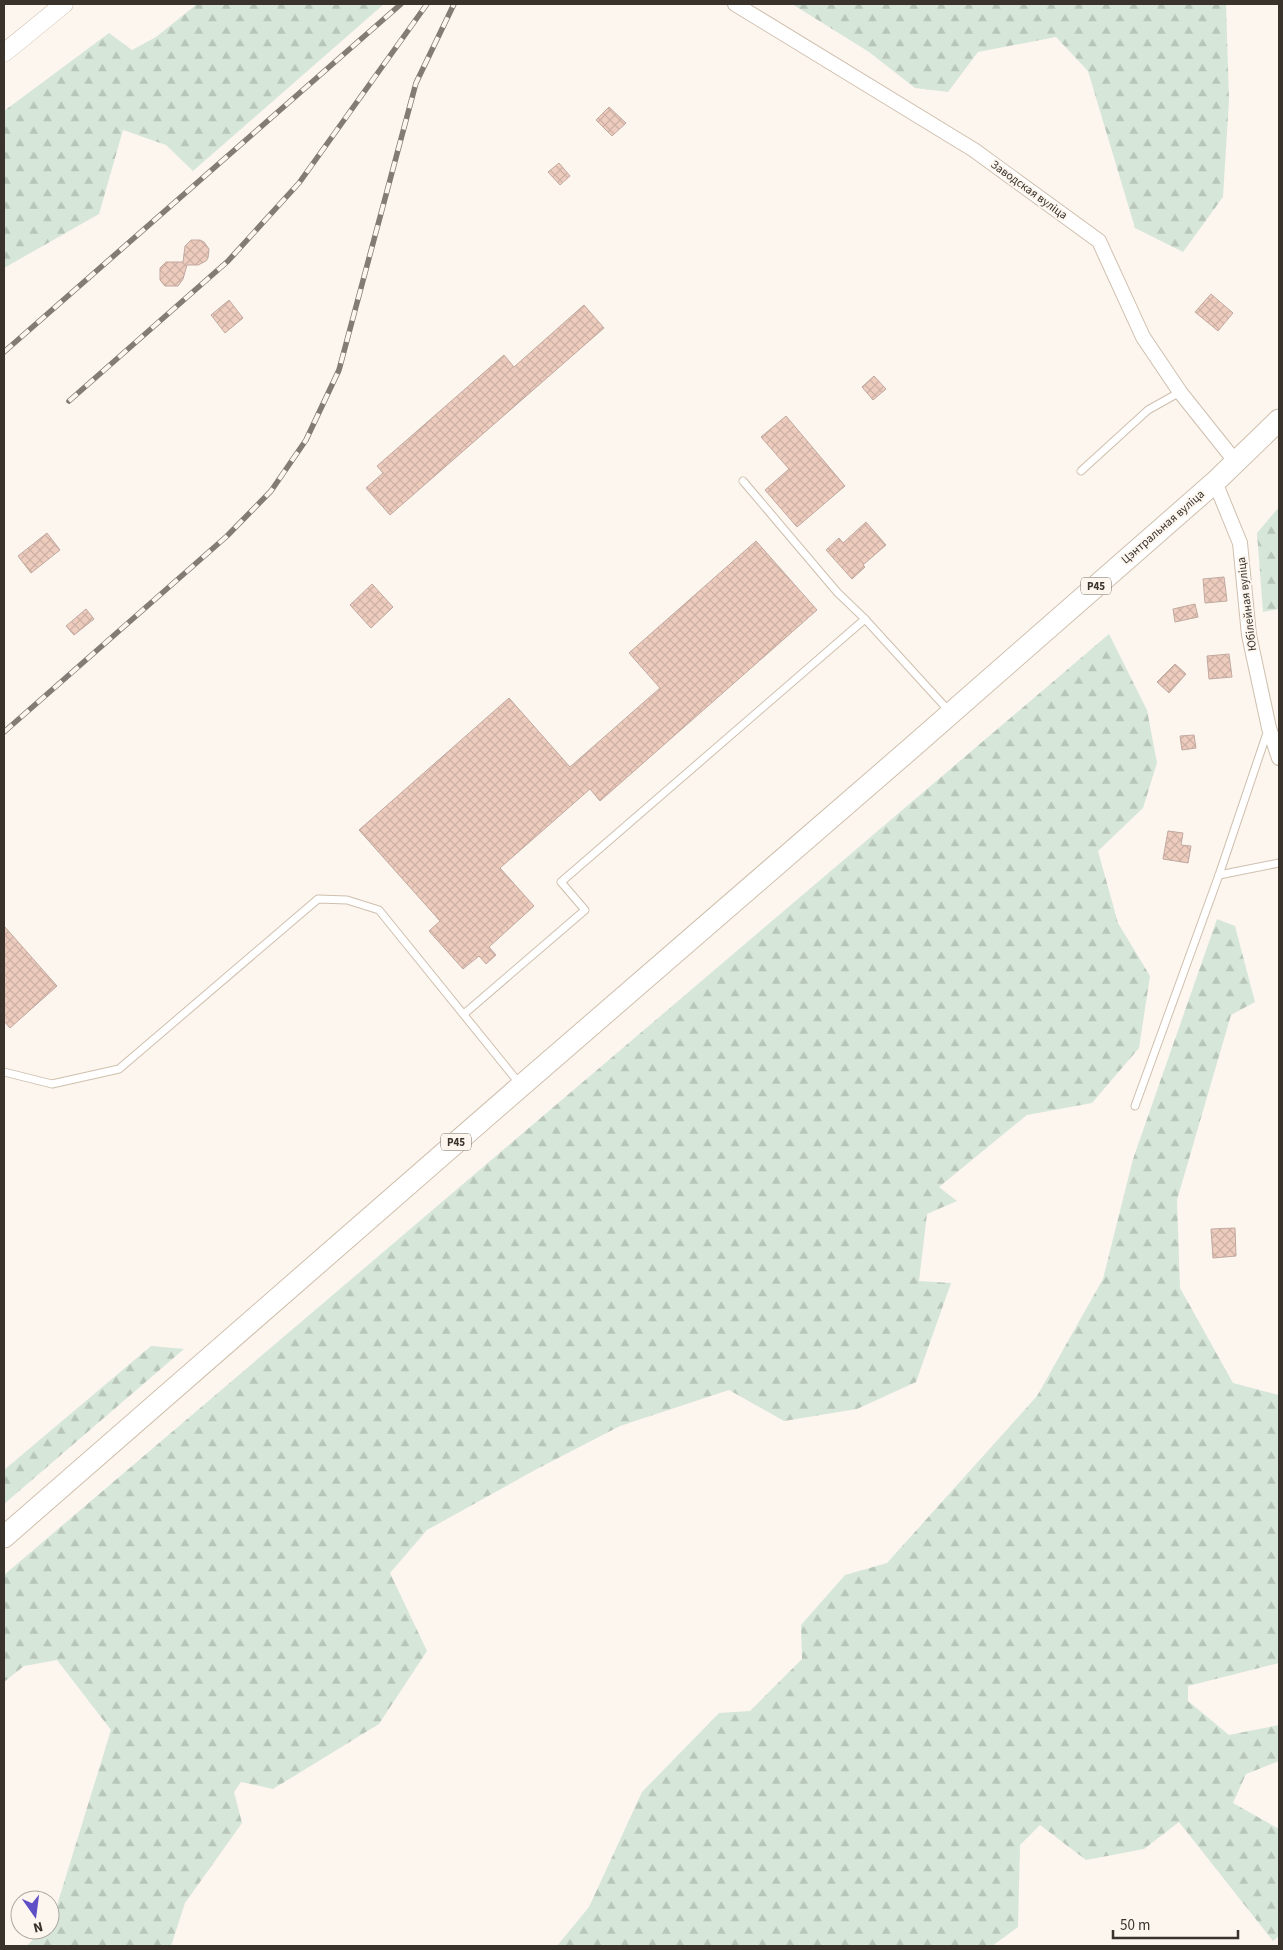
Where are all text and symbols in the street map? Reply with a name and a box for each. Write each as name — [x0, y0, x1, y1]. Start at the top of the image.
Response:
street label: Заводская вуліца — [987, 156, 1071, 224]
street label: Цэнтральная вуліца — [1118, 486, 1208, 568]
street label: Юбілейная вуліца — [1233, 556, 1261, 652]
road number: Р45 — [1081, 578, 1111, 594]
road number: Р45 — [441, 1134, 471, 1150]
north arrow — [10, 1890, 60, 1940]
scale bar — [1113, 1908, 1238, 1940]
text: 50 m — [1120, 1915, 1150, 1936]
text: N — [31, 1916, 45, 1937]

